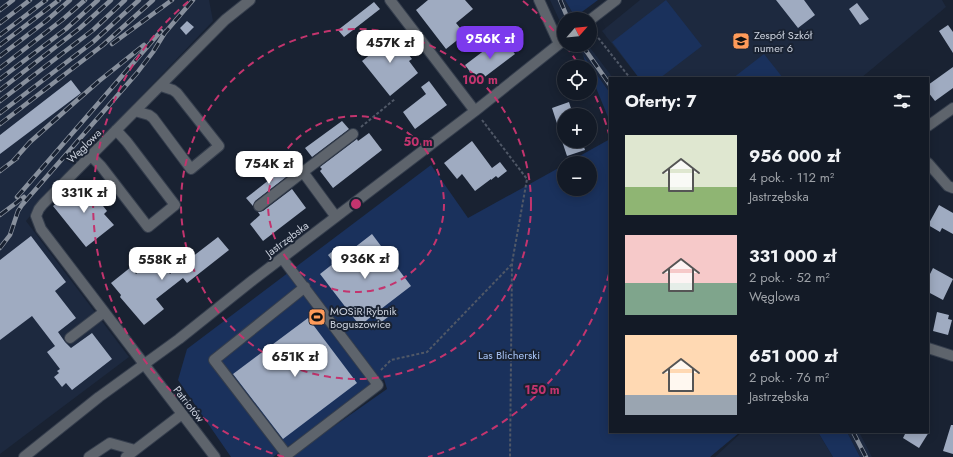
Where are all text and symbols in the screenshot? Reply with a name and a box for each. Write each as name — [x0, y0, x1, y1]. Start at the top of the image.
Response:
north arrow — [557, 12, 597, 52]
map controls — [557, 12, 597, 196]
pin: 956K zł — [453, 26, 527, 60]
place label: Zespół Szkół numer 6 — [754, 27, 813, 56]
text: 956K zł — [465, 29, 515, 48]
pin: 457K zł — [353, 30, 427, 64]
school or university icon: Zespół Szkół numer 6 — [731, 31, 751, 51]
text: 457K zł — [366, 33, 414, 52]
button: locate — [557, 60, 597, 100]
text: 100 m — [462, 71, 498, 89]
text: Oferty: 7 — [625, 89, 697, 113]
icon: filters — [891, 90, 913, 112]
button: + — [557, 108, 597, 148]
street label: Węglowa — [63, 125, 105, 167]
text: 50 m — [403, 133, 433, 151]
text: 956 000 zł — [749, 144, 840, 168]
pin: 754K zł — [232, 151, 306, 185]
icon: home — [657, 151, 705, 199]
text: 754K zł — [245, 154, 293, 173]
button: − — [557, 156, 597, 196]
text: 4 pok. · 112 m² — [749, 168, 834, 187]
pin: 331K zł — [47, 180, 121, 214]
text: 331K zł — [61, 183, 107, 202]
text: Jastrzębska — [749, 187, 809, 206]
centre of rings — [349, 197, 363, 211]
street label: Jastrzębska — [260, 217, 312, 262]
text: 331 000 zł — [749, 244, 836, 268]
pin: 936K zł — [328, 246, 402, 280]
pin: 558K zł — [125, 247, 199, 281]
text: 936K zł — [341, 249, 389, 268]
text: 558K zł — [138, 250, 186, 269]
icon: home — [657, 251, 705, 299]
text: 2 pok. · 52 m² — [749, 268, 830, 287]
text: Węglowa — [749, 287, 800, 306]
place label: MOSiR Rybnik Boguszowice — [330, 303, 397, 332]
sports icon: MOSiR Rybnik Boguszowice — [307, 307, 327, 327]
pin: 651K zł — [258, 344, 332, 378]
text: 651 000 zł — [749, 344, 837, 368]
text: 651K zł — [272, 347, 318, 366]
park label: Las Blicherski — [478, 347, 540, 363]
icon: home — [657, 351, 705, 399]
text: 2 pok. · 76 m² — [749, 368, 829, 387]
text: 150 m — [524, 381, 560, 399]
street label: Patriotów — [170, 382, 209, 426]
text: Jastrzębska — [749, 387, 809, 406]

